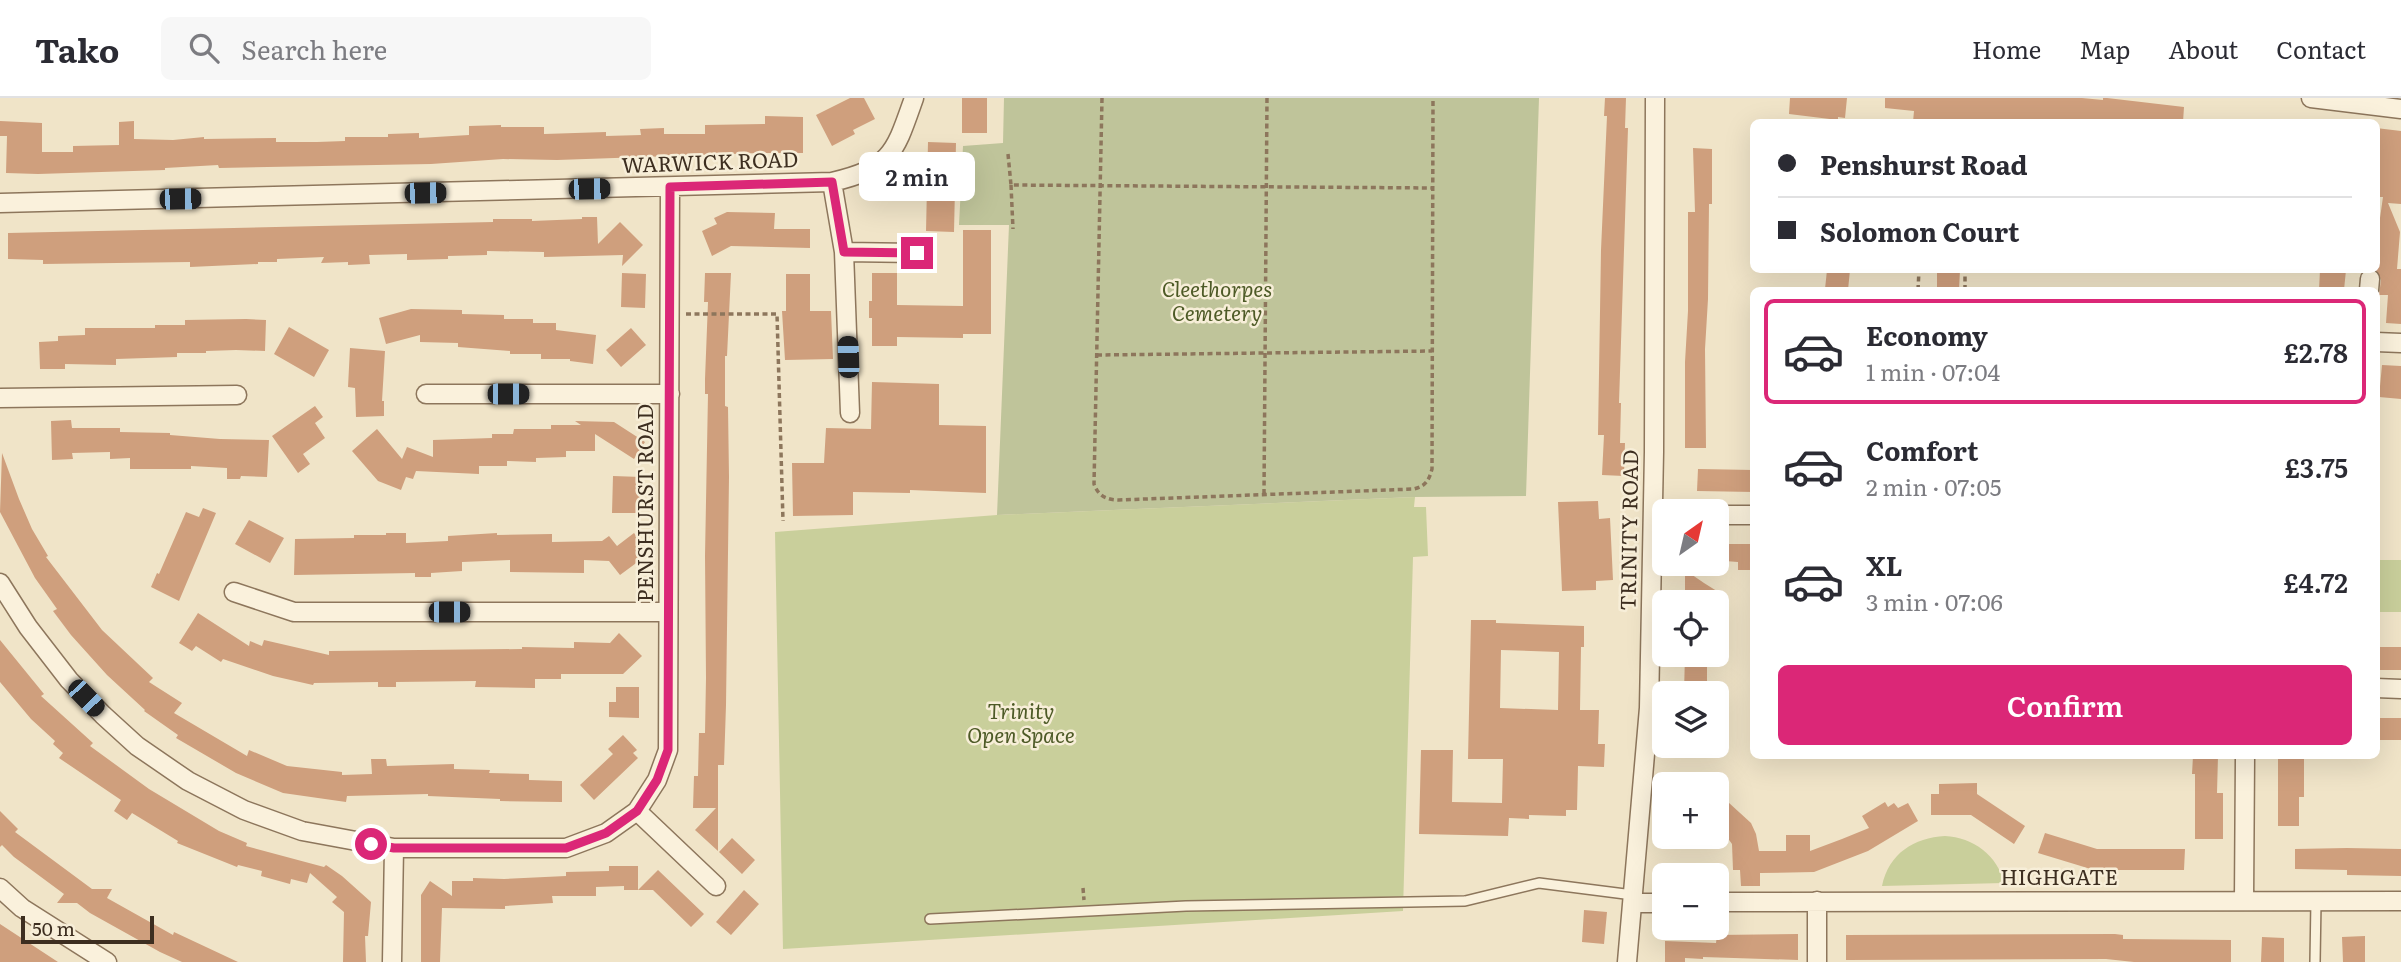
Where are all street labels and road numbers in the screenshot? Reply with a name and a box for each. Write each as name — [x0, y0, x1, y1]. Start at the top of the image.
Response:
street label: WARWICK ROAD — [621, 142, 799, 179]
street label: PENSHURST ROAD — [628, 404, 659, 602]
street label: TRINITY ROAD — [1611, 449, 1644, 611]
street label: HIGHGATE — [2000, 860, 2118, 891]

